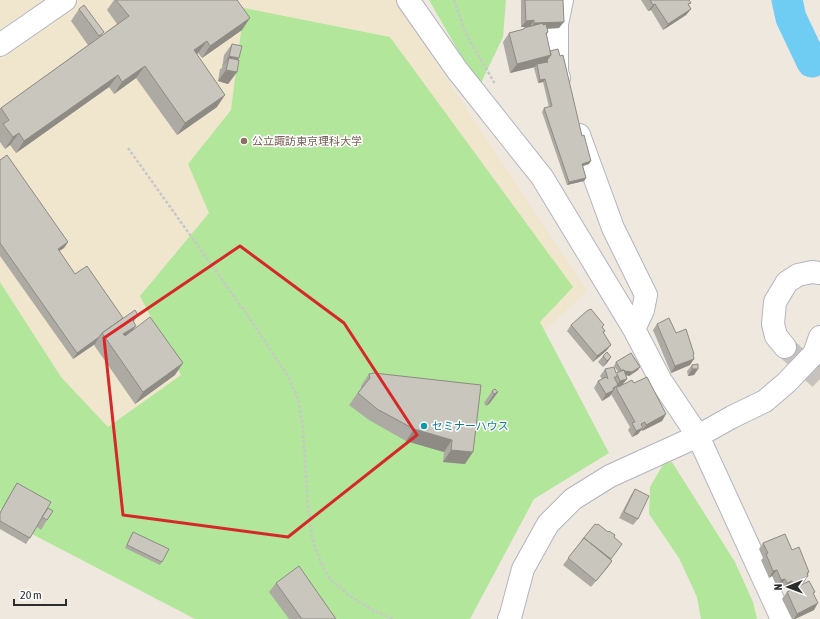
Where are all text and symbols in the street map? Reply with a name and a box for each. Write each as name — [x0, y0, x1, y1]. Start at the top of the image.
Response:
place label: 公立諏訪東京理科大学 — [252, 135, 362, 147]
marker: 公立諏訪東京理科大学 — [239, 136, 249, 146]
place label: セミナーハウス — [432, 420, 509, 432]
marker: セミナーハウス — [419, 421, 429, 431]
north arrow — [768, 567, 808, 607]
scale bar — [14, 581, 66, 607]
text: N — [772, 584, 784, 591]
text: 20 m — [20, 588, 42, 602]

